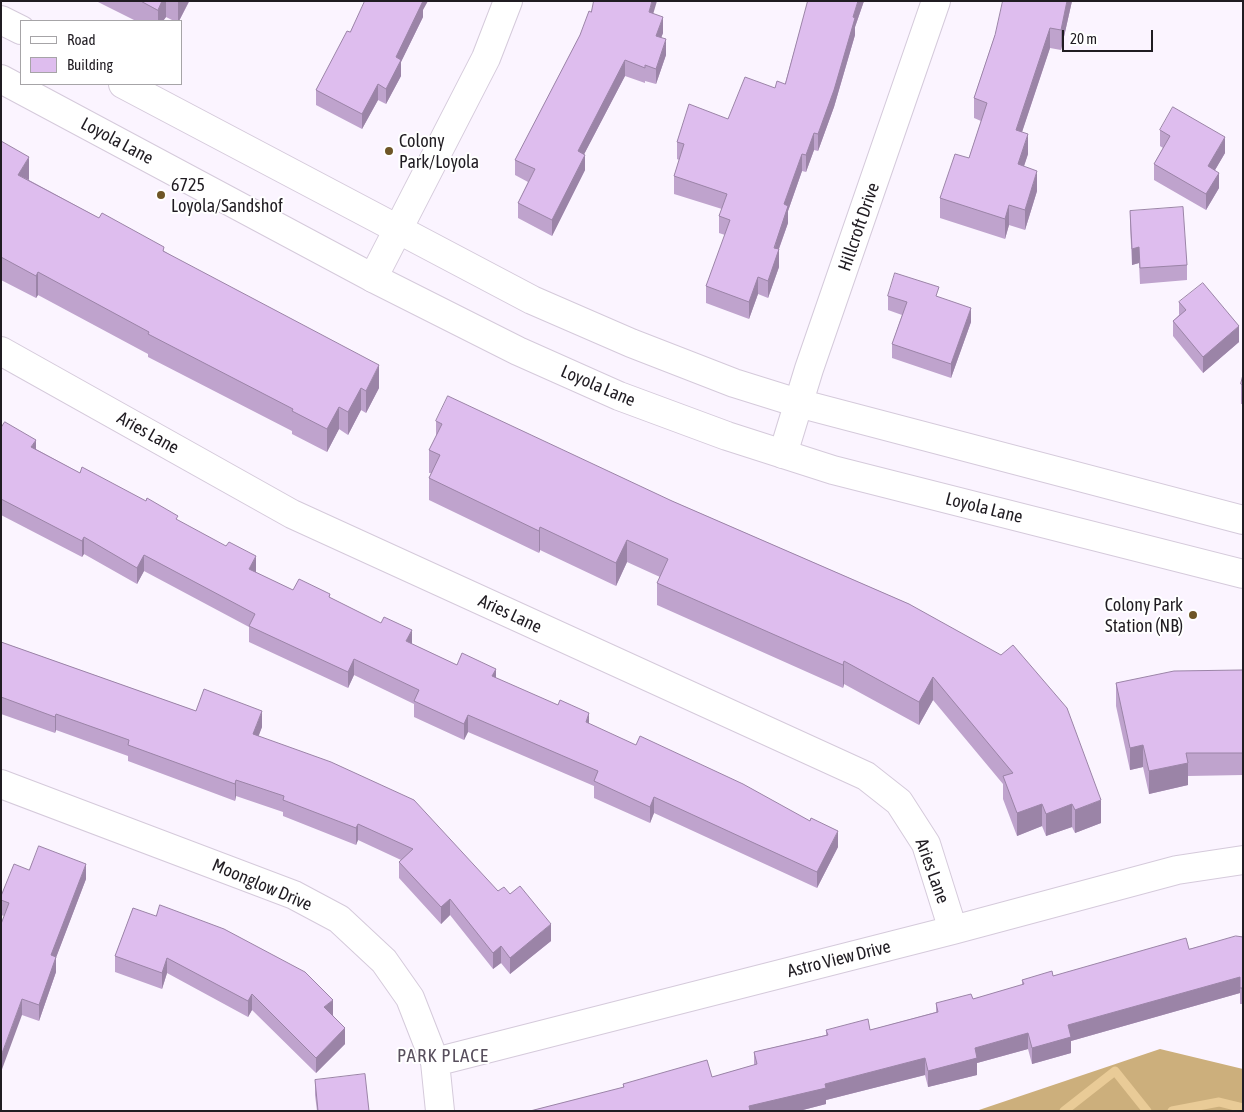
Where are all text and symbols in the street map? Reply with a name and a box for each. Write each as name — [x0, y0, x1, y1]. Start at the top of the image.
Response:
legend — [20, 20, 182, 85]
scale bar — [1064, 20, 1155, 52]
text: 20 m — [1070, 30, 1097, 47]
text: Road — [67, 31, 96, 48]
text: Building — [67, 56, 113, 73]
street label: Loyola Lane — [77, 113, 157, 169]
place label: Colony Park/Loyola — [399, 130, 479, 172]
marker: Colony Park/Loyola — [383, 145, 395, 157]
place label: 6725 Loyola/Sandshof — [171, 174, 283, 216]
street label: Hillcroft Drive — [834, 180, 884, 274]
marker: 6725 Loyola/Sandshof — [155, 189, 167, 201]
street label: Loyola Lane — [558, 361, 638, 411]
street label: Aries Lane — [113, 407, 183, 459]
street label: Loyola Lane — [943, 488, 1025, 528]
street label: Aries Lane — [475, 590, 545, 638]
place label: Colony Park Station (NB) — [1105, 594, 1183, 636]
marker: Colony Park Station (NB) — [1187, 609, 1199, 621]
street label: Aries Lane — [910, 836, 954, 906]
street label: Moonglow Drive — [209, 854, 315, 916]
street label: Astro View Drive — [785, 936, 893, 982]
district label: PARK PLACE — [396, 1045, 490, 1067]

